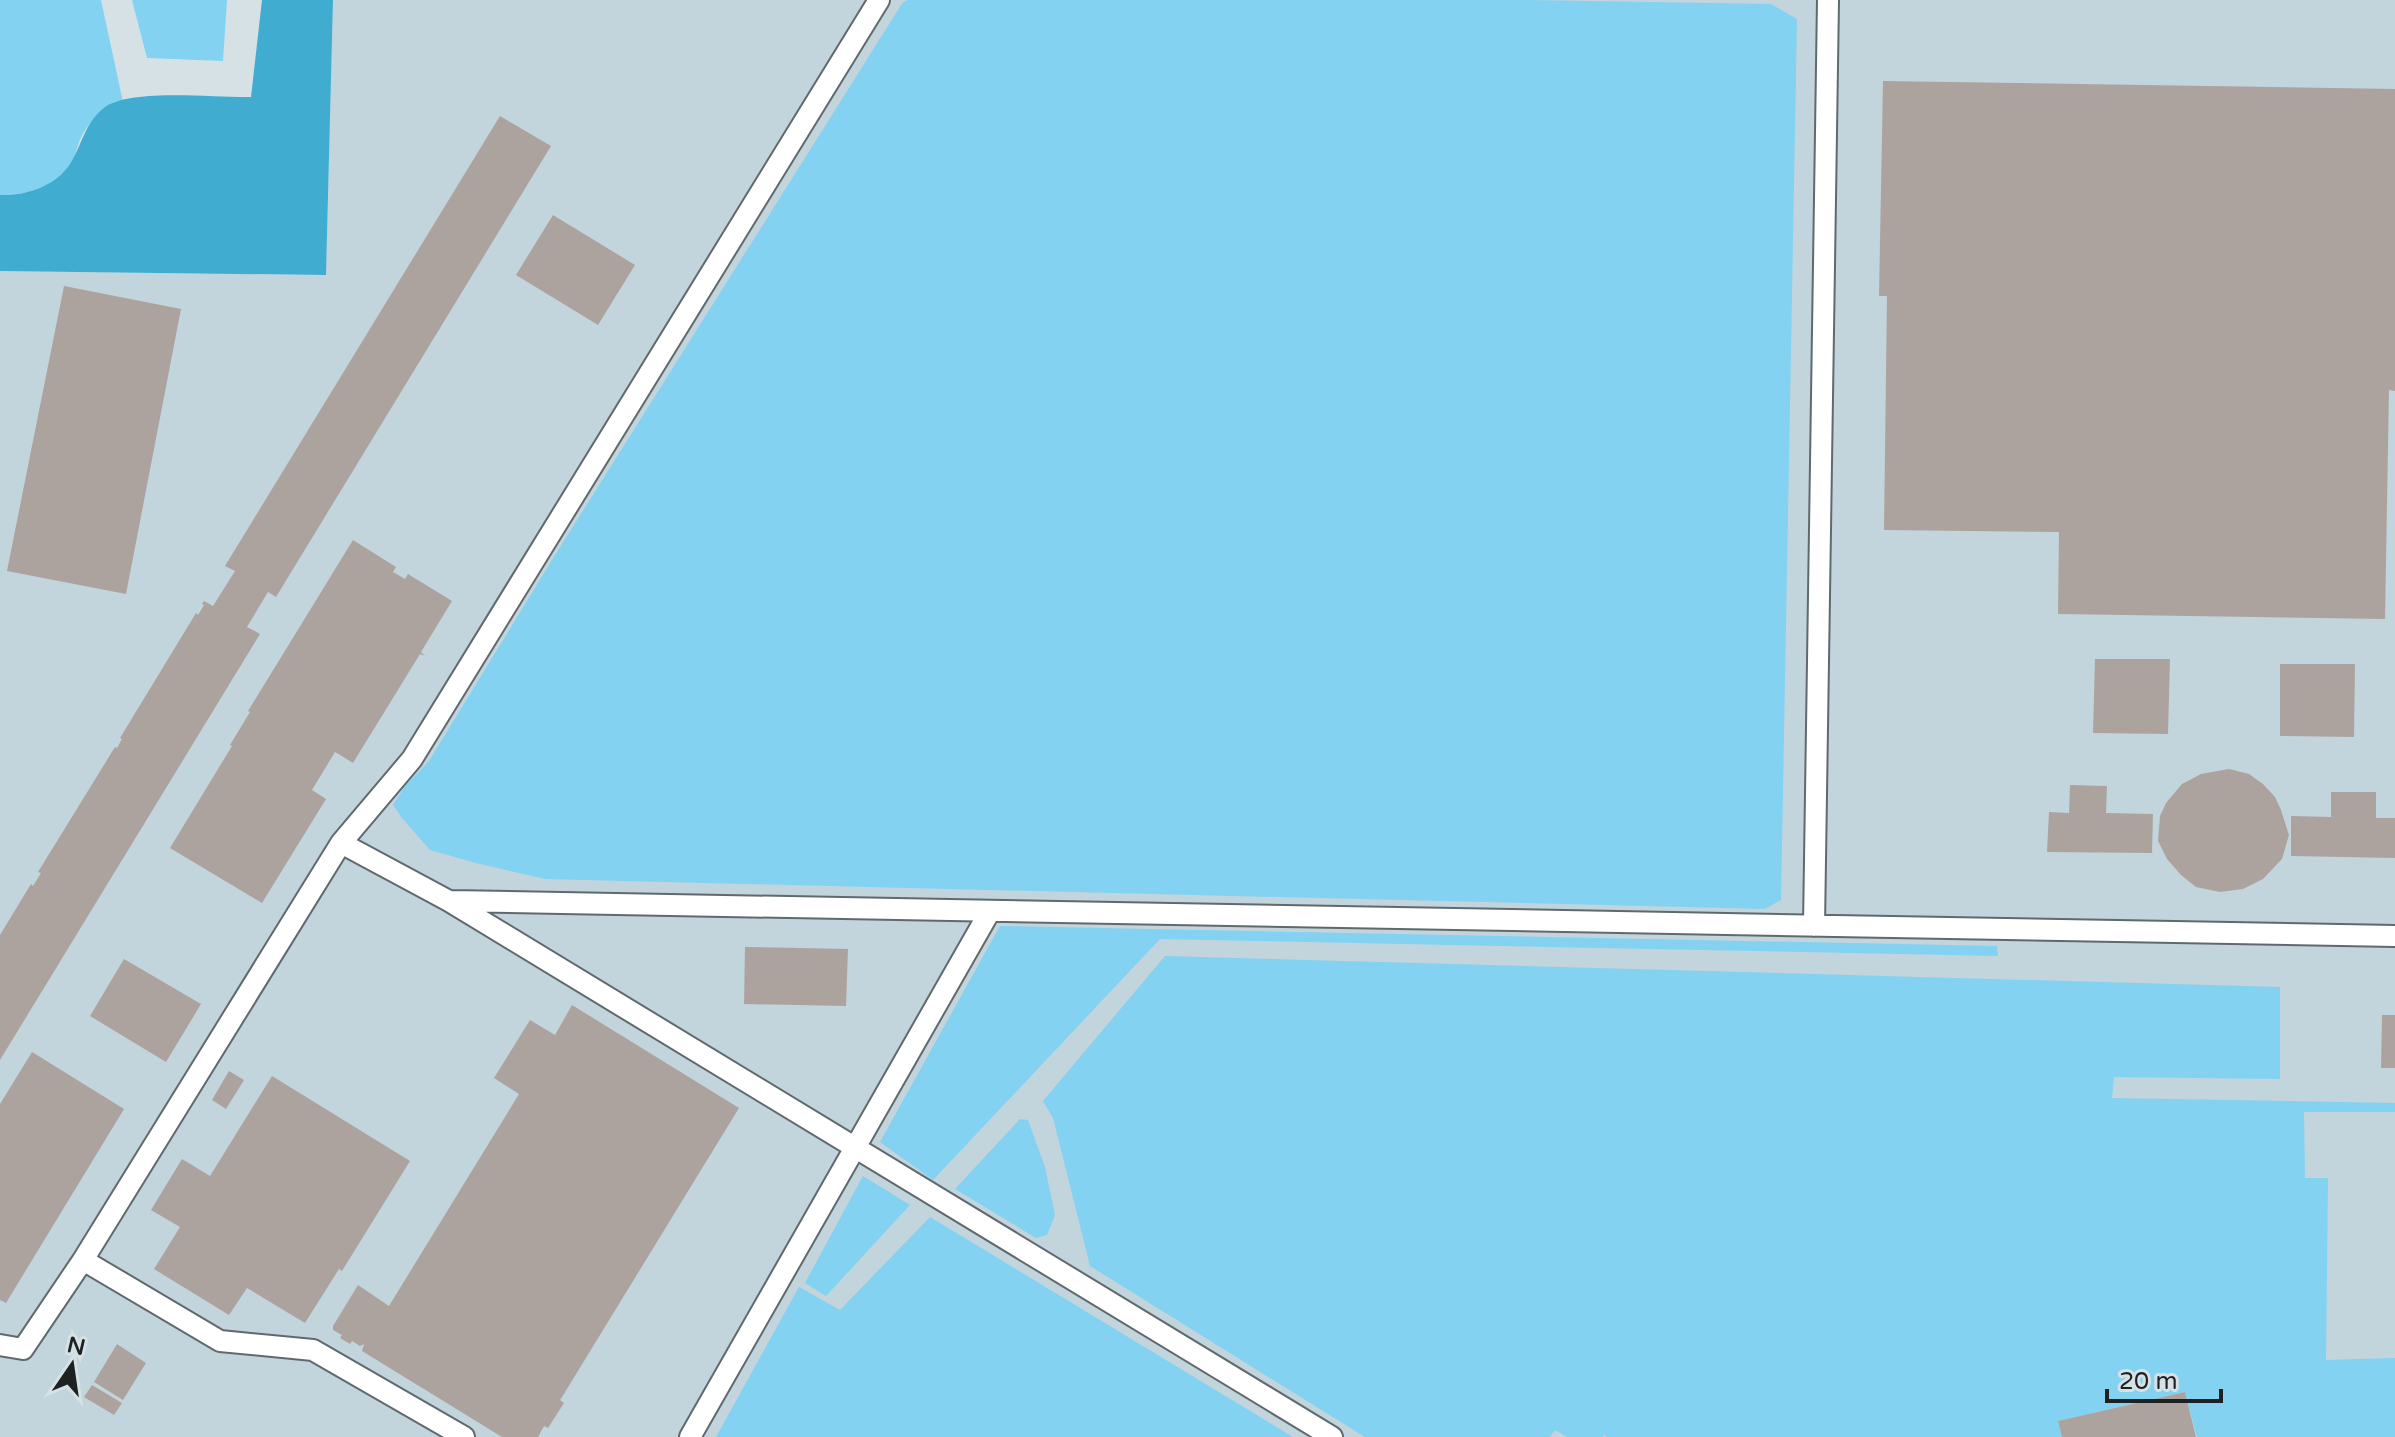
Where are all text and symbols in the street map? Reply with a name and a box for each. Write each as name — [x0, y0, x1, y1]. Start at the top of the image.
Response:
north arrow — [32, 1325, 112, 1405]
text: N — [65, 1332, 88, 1361]
scale bar — [2107, 1353, 2221, 1403]
text: 20 m — [2119, 1367, 2177, 1396]

